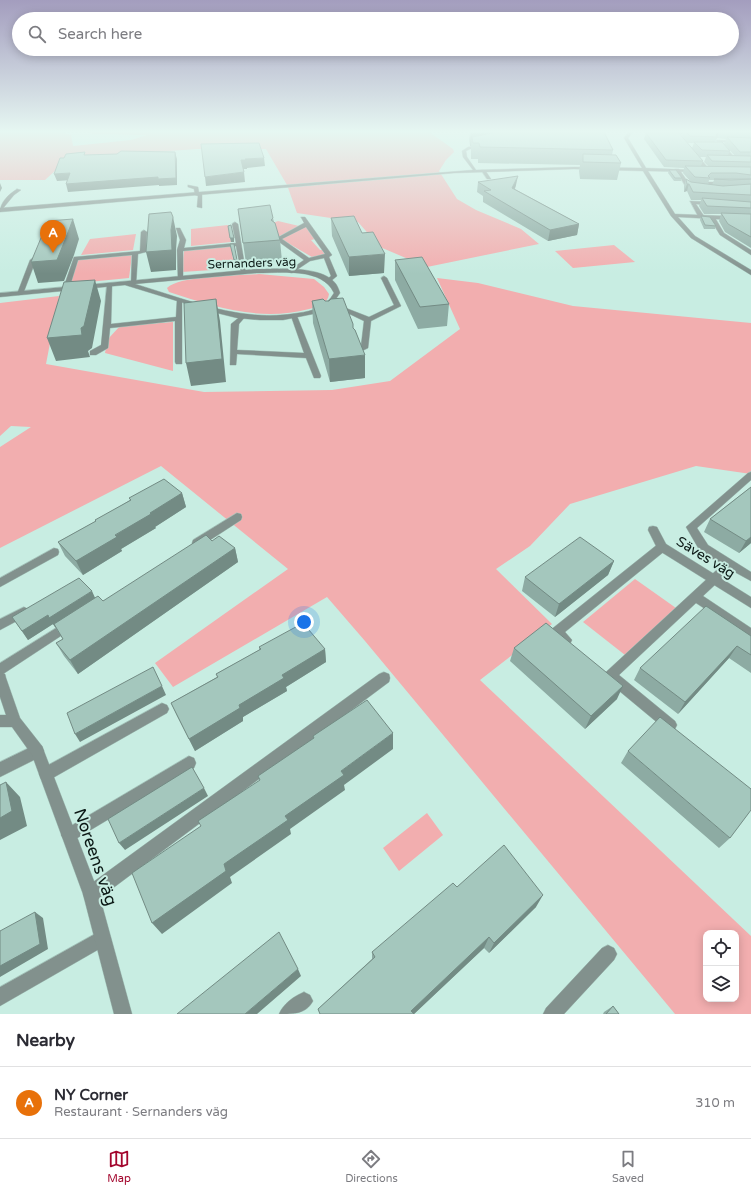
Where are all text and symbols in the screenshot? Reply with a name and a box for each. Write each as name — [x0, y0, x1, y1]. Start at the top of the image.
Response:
search box — [12, 12, 739, 56]
icon: search — [26, 23, 48, 45]
text: Search here — [58, 25, 142, 43]
pin: A — [40, 220, 66, 253]
street label: Sernanders väg — [207, 254, 297, 272]
street label: Säves väg — [673, 533, 738, 582]
your location — [294, 612, 314, 632]
street label: Noreens väg — [69, 806, 122, 909]
map controls — [703, 930, 739, 1002]
button: locate — [703, 930, 739, 966]
button: layers — [703, 966, 739, 1002]
text: Nearby — [16, 1030, 75, 1051]
text: NY Corner — [54, 1086, 128, 1104]
text: A — [24, 1095, 34, 1111]
text: 310 m — [695, 1095, 735, 1111]
text: Restaurant · Sernanders väg — [54, 1104, 228, 1120]
tab: Map — [107, 1148, 131, 1185]
tab: Directions — [345, 1148, 398, 1185]
tab: Saved — [612, 1148, 644, 1185]

